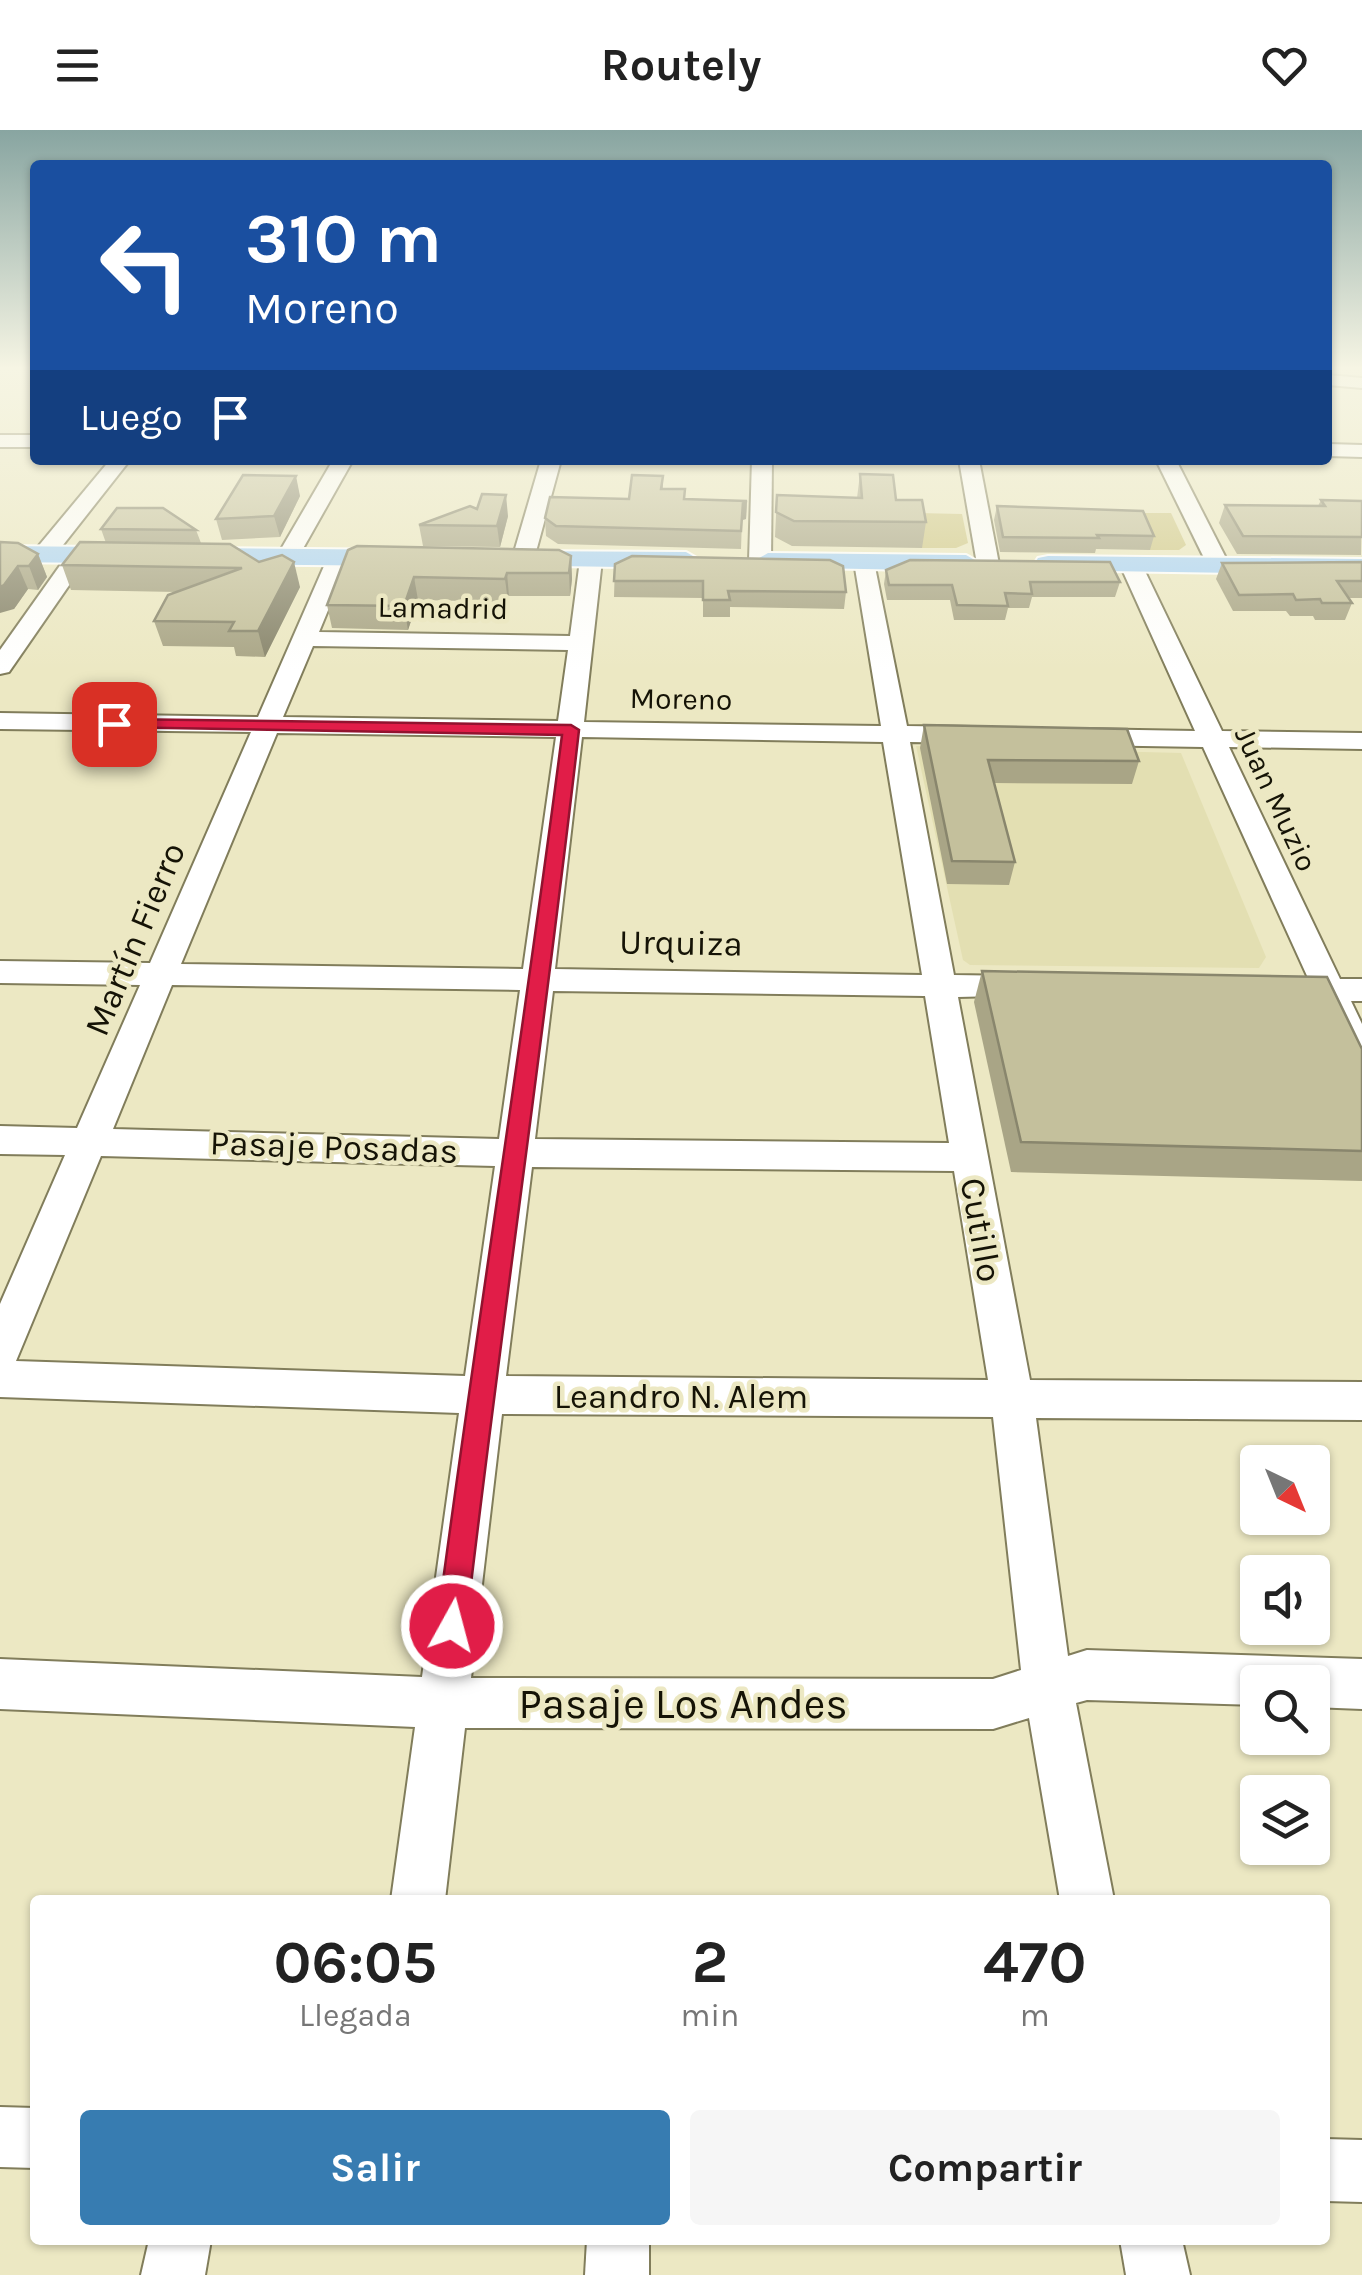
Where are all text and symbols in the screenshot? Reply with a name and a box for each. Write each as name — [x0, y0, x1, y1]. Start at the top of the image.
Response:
icon: menu — [50, 38, 105, 93]
icon: heart — [1257, 38, 1312, 93]
text: Routely — [601, 39, 761, 91]
text: 310 m — [245, 198, 442, 280]
icon: left — [80, 200, 210, 330]
text: Moreno — [245, 282, 399, 334]
icon: arrive — [203, 390, 258, 445]
text: Luego — [80, 395, 183, 440]
street label: Lamadrid — [377, 589, 509, 627]
street label: Moreno — [629, 680, 733, 718]
pin — [72, 682, 157, 767]
icon: arrive — [87, 697, 142, 752]
street label: Juan Muzio — [1227, 721, 1325, 877]
street label: Martín Fierro — [76, 836, 194, 1042]
street label: Urquiza — [619, 921, 743, 965]
street label: Pasaje Posadas — [209, 1122, 459, 1172]
street label: Cutillo — [952, 1175, 1010, 1285]
street label: Leandro N. Alem — [554, 1376, 808, 1417]
north arrow — [1240, 1445, 1330, 1535]
map controls — [1240, 1445, 1330, 1865]
button: sound — [1240, 1555, 1330, 1645]
position arrow — [400, 1574, 504, 1678]
button: search — [1240, 1665, 1330, 1755]
street label: Pasaje Los Andes — [519, 1679, 847, 1729]
button: layers — [1240, 1775, 1330, 1865]
text: 06:05 — [274, 1927, 437, 1997]
text: 2 — [692, 1927, 728, 1997]
text: 470 — [983, 1927, 1086, 1997]
text: Llegada — [299, 1997, 412, 2034]
text: min — [681, 1997, 739, 2034]
text: m — [1020, 1997, 1050, 2034]
button: Salir — [80, 2110, 670, 2225]
button: Compartir — [690, 2110, 1280, 2225]

